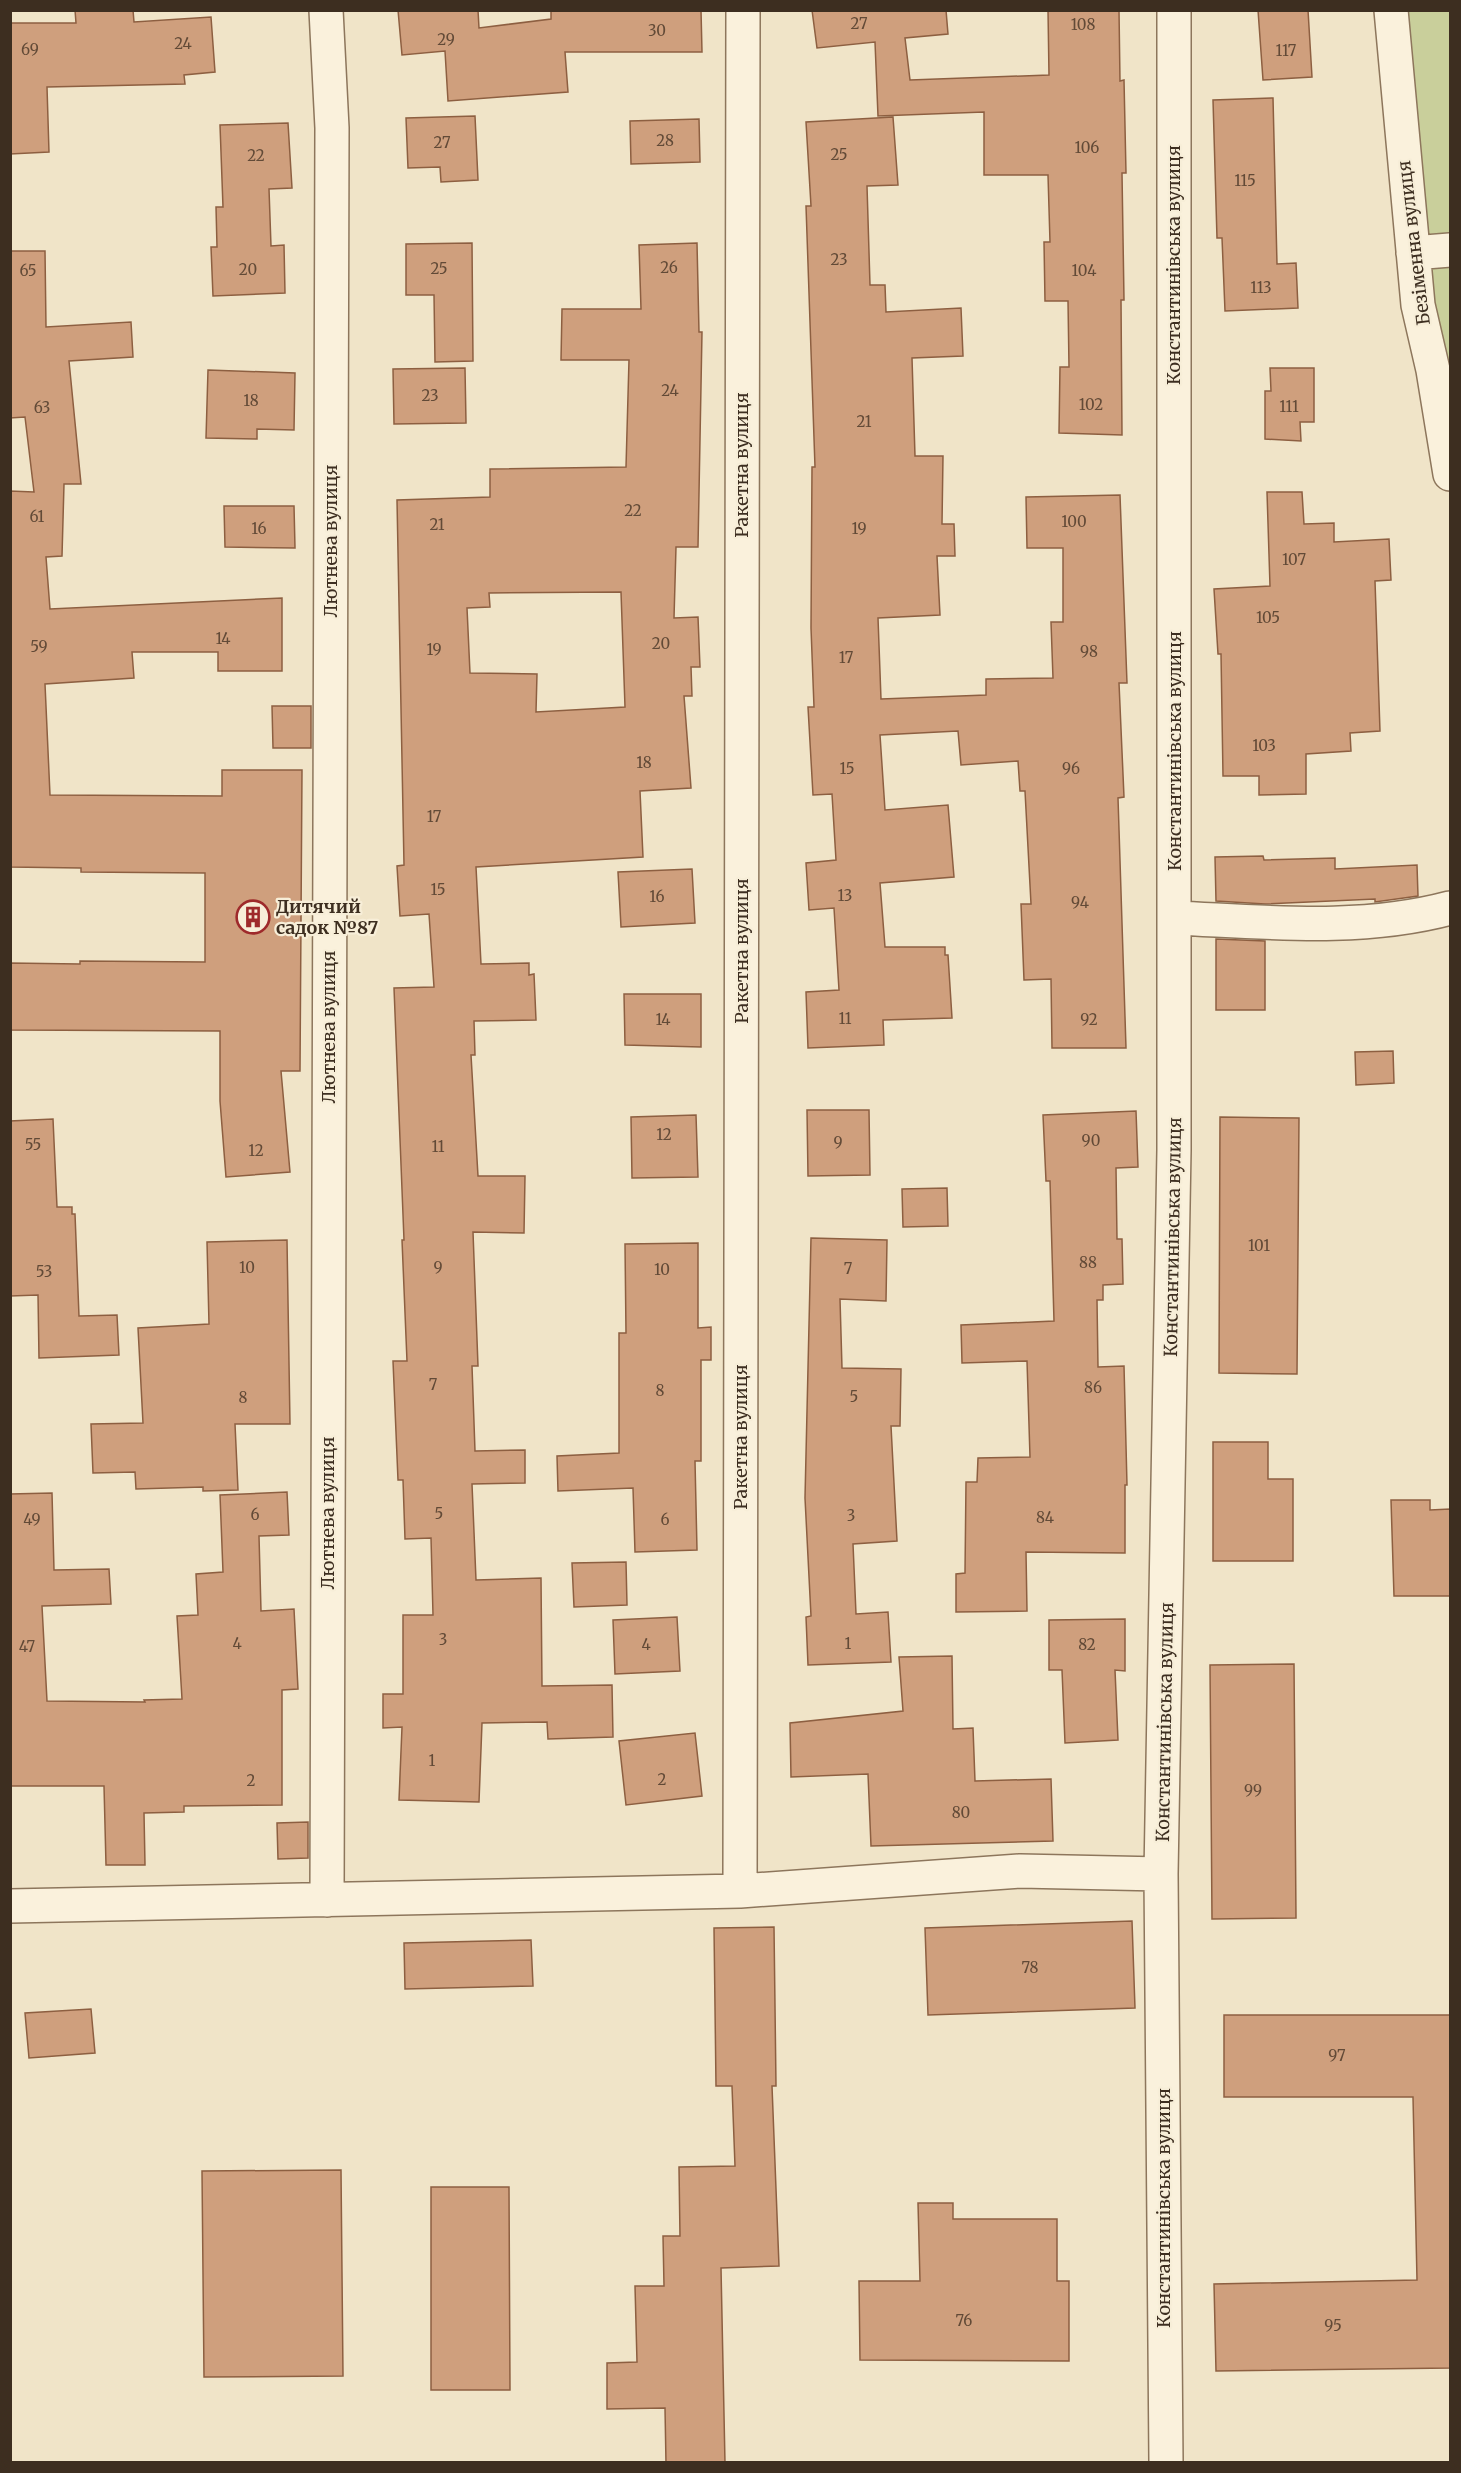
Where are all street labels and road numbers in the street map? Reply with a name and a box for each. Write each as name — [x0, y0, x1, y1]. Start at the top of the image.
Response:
street label: Константинівська вулиця — [1162, 145, 1185, 385]
street label: Безіменна вулиця — [1392, 159, 1435, 327]
street label: Ракетна вулиця — [730, 392, 753, 538]
street label: Лютнева вулиця — [319, 464, 342, 618]
street label: Константинівська вулиця — [1163, 631, 1186, 871]
street label: Ракетна вулиця — [730, 878, 753, 1024]
street label: Лютнева вулиця — [317, 950, 340, 1104]
street label: Константинівська вулиця — [1159, 1117, 1186, 1357]
street label: Ракетна вулиця — [729, 1364, 752, 1510]
street label: Лютнева вулиця — [316, 1436, 339, 1590]
street label: Константинівська вулиця — [1151, 1602, 1178, 1842]
street label: Константинівська вулиця — [1152, 2088, 1175, 2328]

